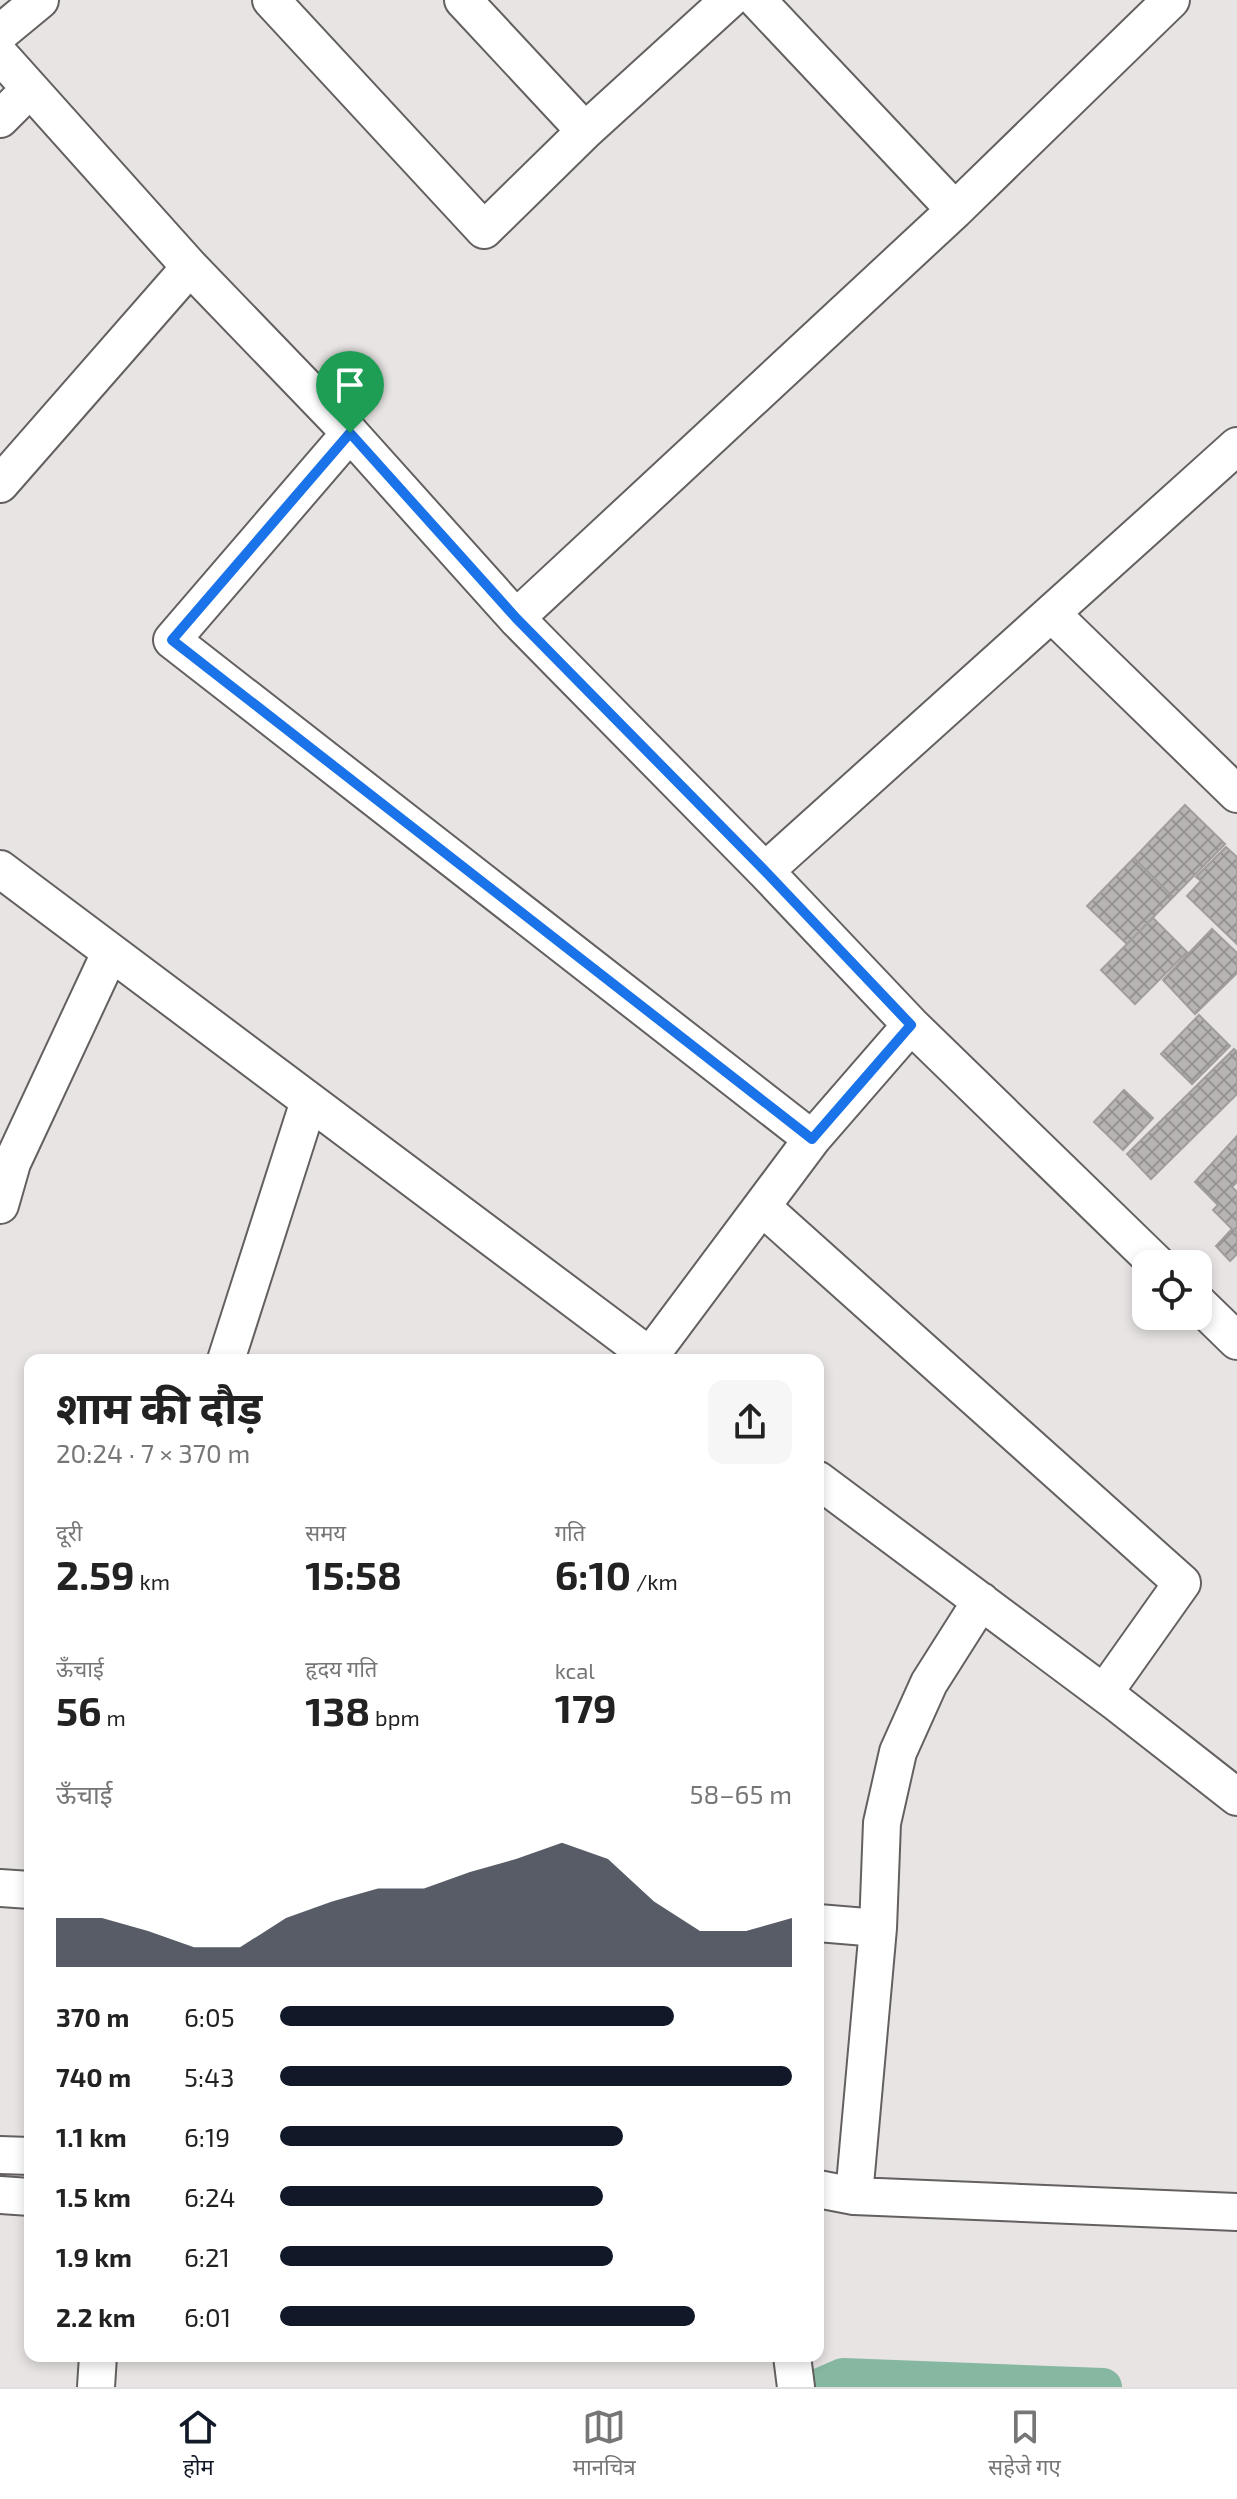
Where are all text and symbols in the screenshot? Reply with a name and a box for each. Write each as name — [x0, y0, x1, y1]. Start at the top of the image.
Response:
pin — [316, 351, 384, 433]
icon: arrive — [328, 363, 372, 407]
map controls — [1132, 1250, 1212, 1330]
button: locate — [1132, 1250, 1212, 1330]
text: शाम की दौड़ — [56, 1380, 262, 1433]
button: share — [708, 1380, 792, 1464]
text: 20:24 · 7 × 370 m — [56, 1437, 250, 1468]
text: दूरी — [56, 1519, 82, 1545]
text: समय — [305, 1519, 346, 1545]
text: गति — [555, 1519, 585, 1545]
text: 2.59 — [56, 1550, 135, 1598]
text: 15:58 — [305, 1550, 402, 1598]
text: 6:10 — [555, 1550, 631, 1598]
text: km — [135, 1568, 170, 1594]
text: /km — [631, 1568, 678, 1594]
text: ऊँचाई — [56, 1655, 104, 1681]
text: हृदय गति — [305, 1655, 377, 1681]
text: kcal — [555, 1657, 595, 1683]
text: 179 — [555, 1683, 617, 1731]
text: 56 — [56, 1686, 102, 1734]
text: 138 — [305, 1686, 370, 1734]
text: m — [102, 1704, 126, 1730]
text: bpm — [370, 1704, 420, 1730]
text: ऊँचाई — [56, 1778, 112, 1809]
text: 58–65 m — [690, 1778, 792, 1809]
text: 370 m — [56, 2001, 129, 2032]
text: 6:05 — [184, 2001, 235, 2032]
text: 740 m — [56, 2061, 131, 2092]
text: 5:43 — [184, 2061, 235, 2092]
text: 1.1 km — [56, 2121, 127, 2152]
text: 6:19 — [184, 2121, 230, 2152]
text: 1.5 km — [56, 2181, 131, 2212]
text: 6:24 — [184, 2181, 236, 2212]
text: 1.9 km — [56, 2241, 132, 2272]
text: 6:21 — [184, 2241, 230, 2272]
text: 2.2 km — [56, 2301, 136, 2332]
text: 6:01 — [184, 2301, 231, 2332]
tab: होम — [176, 2405, 220, 2484]
tab: मानचित्र — [573, 2405, 636, 2484]
tab: सहेजे गए — [988, 2405, 1061, 2484]

